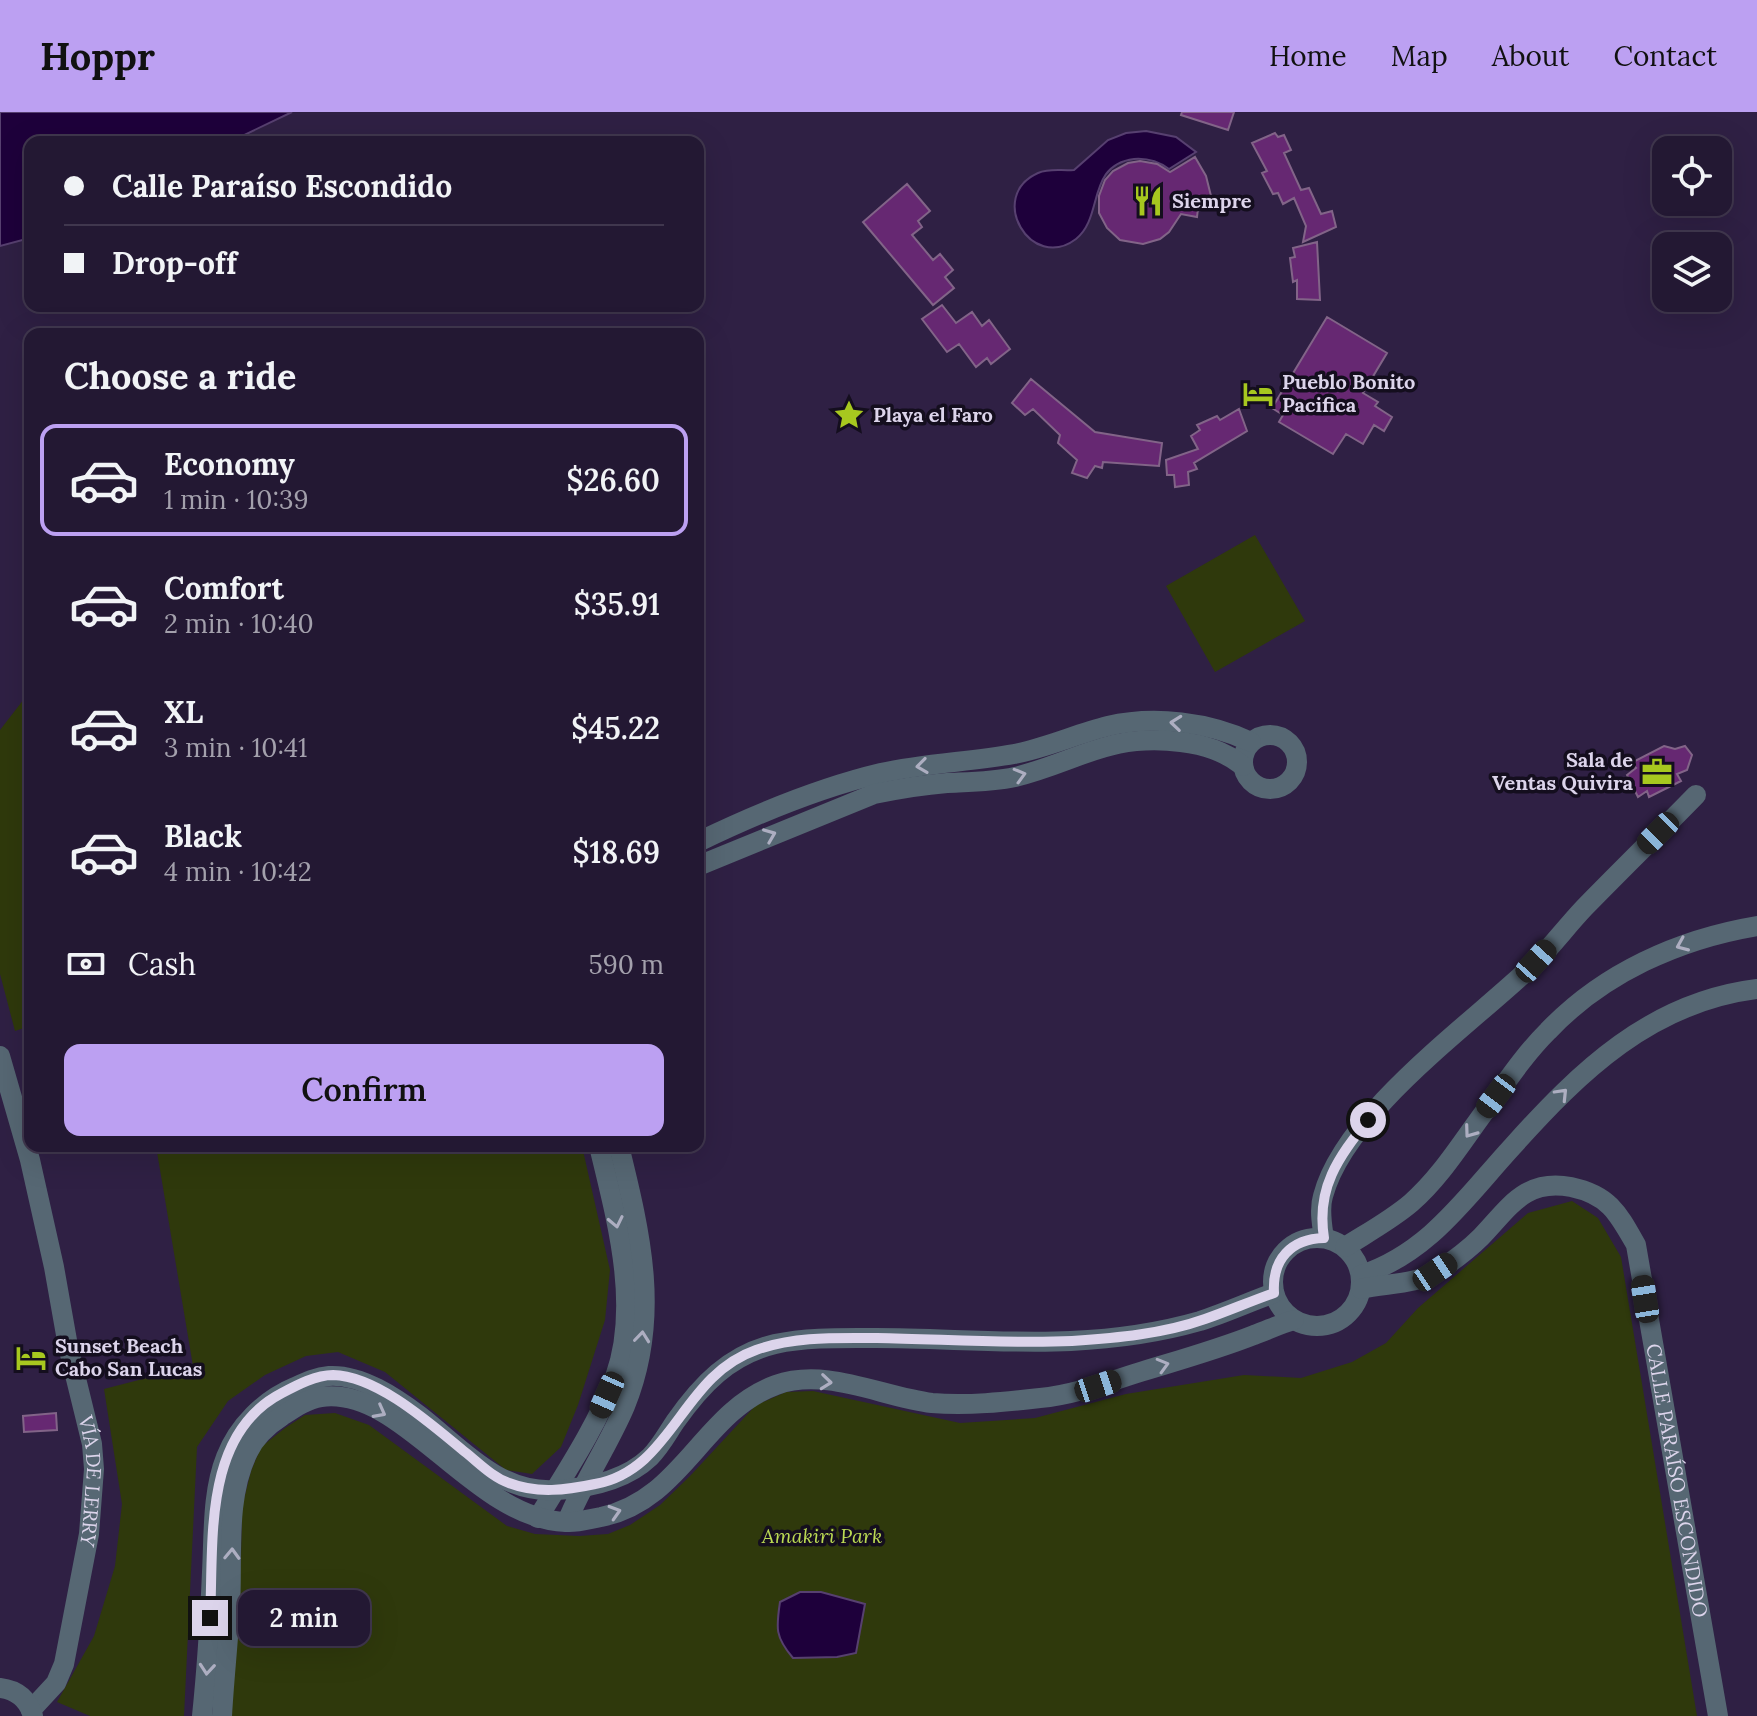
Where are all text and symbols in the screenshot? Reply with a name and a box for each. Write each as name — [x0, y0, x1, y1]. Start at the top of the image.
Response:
text: Hoppr — [40, 32, 155, 80]
text: Home — [1269, 38, 1347, 74]
text: Map — [1391, 38, 1448, 74]
text: About — [1492, 38, 1569, 74]
text: Contact — [1613, 38, 1717, 74]
map controls — [1652, 136, 1732, 312]
button: locate — [1652, 136, 1732, 216]
text: Calle Paraíso Escondido — [112, 167, 452, 205]
restaurant icon: Siempre — [1131, 184, 1165, 218]
place label: Siempre — [1172, 188, 1252, 213]
button: layers — [1652, 232, 1732, 312]
text: Drop-off — [112, 244, 237, 282]
text: Choose a ride — [64, 353, 296, 399]
place label: Pueblo Bonito Pacifica — [1282, 369, 1415, 417]
hotel icon: Pueblo Bonito Pacifica — [1241, 377, 1275, 411]
place icon: Playa el Faro — [832, 398, 866, 432]
place label: Playa el Faro — [873, 402, 993, 427]
icon: car — [68, 444, 140, 516]
text: Economy — [164, 445, 295, 483]
text: $26.60 — [566, 461, 660, 499]
text: 1 min · 10:39 — [164, 483, 308, 516]
icon: car — [68, 568, 140, 640]
text: Comfort — [164, 569, 284, 607]
text: $35.91 — [574, 585, 660, 623]
text: 2 min · 10:40 — [164, 607, 314, 640]
icon: car — [68, 692, 140, 764]
text: XL — [164, 693, 203, 731]
text: $45.22 — [571, 709, 660, 747]
one-way arrow — [1169, 715, 1182, 732]
text: 3 min · 10:41 — [164, 731, 308, 764]
place label: Sala de Ventas Quivira — [1492, 747, 1634, 795]
office icon: Sala de Ventas Quivira — [1640, 755, 1674, 789]
one-way arrow — [915, 757, 928, 774]
one-way arrow — [1013, 767, 1027, 784]
car — [1633, 808, 1683, 858]
icon: car — [68, 816, 140, 888]
text: Black — [164, 817, 242, 855]
one-way arrow — [762, 828, 776, 845]
text: $18.69 — [573, 833, 660, 871]
text: 4 min · 10:42 — [164, 855, 312, 888]
car — [1511, 935, 1561, 987]
one-way arrow — [1676, 935, 1690, 952]
icon: cash — [64, 942, 108, 986]
text: Cash — [128, 945, 196, 983]
text: 590 m — [589, 948, 664, 981]
button: Confirm — [64, 1044, 664, 1136]
car — [1472, 1070, 1520, 1122]
one-way arrow — [1553, 1089, 1568, 1103]
route start — [1350, 1102, 1386, 1138]
one-way arrow — [1465, 1123, 1480, 1138]
one-way arrow — [607, 1215, 624, 1228]
car — [1408, 1249, 1462, 1295]
car — [1629, 1273, 1661, 1325]
one-way arrow — [634, 1330, 651, 1343]
place label: Sunset Beach Cabo San Lucas — [55, 1333, 203, 1381]
hotel icon: Sunset Beach Cabo San Lucas — [14, 1341, 48, 1375]
street label: CALLE PARAÍSO ESCONDIDO — [1641, 1342, 1714, 1619]
one-way arrow — [1156, 1358, 1170, 1374]
car — [1071, 1367, 1125, 1405]
car — [586, 1368, 628, 1422]
one-way arrow — [820, 1373, 833, 1390]
one-way arrow — [371, 1402, 385, 1418]
street label: VÍA DE LERRY — [73, 1412, 107, 1549]
one-way arrow — [607, 1506, 621, 1522]
park label: Amakiri Park — [761, 1523, 882, 1548]
one-way arrow — [223, 1547, 241, 1560]
callout: 2 min — [238, 1590, 370, 1646]
route end — [192, 1600, 228, 1636]
text: 2 min — [270, 1601, 338, 1634]
one-way arrow — [198, 1663, 215, 1676]

